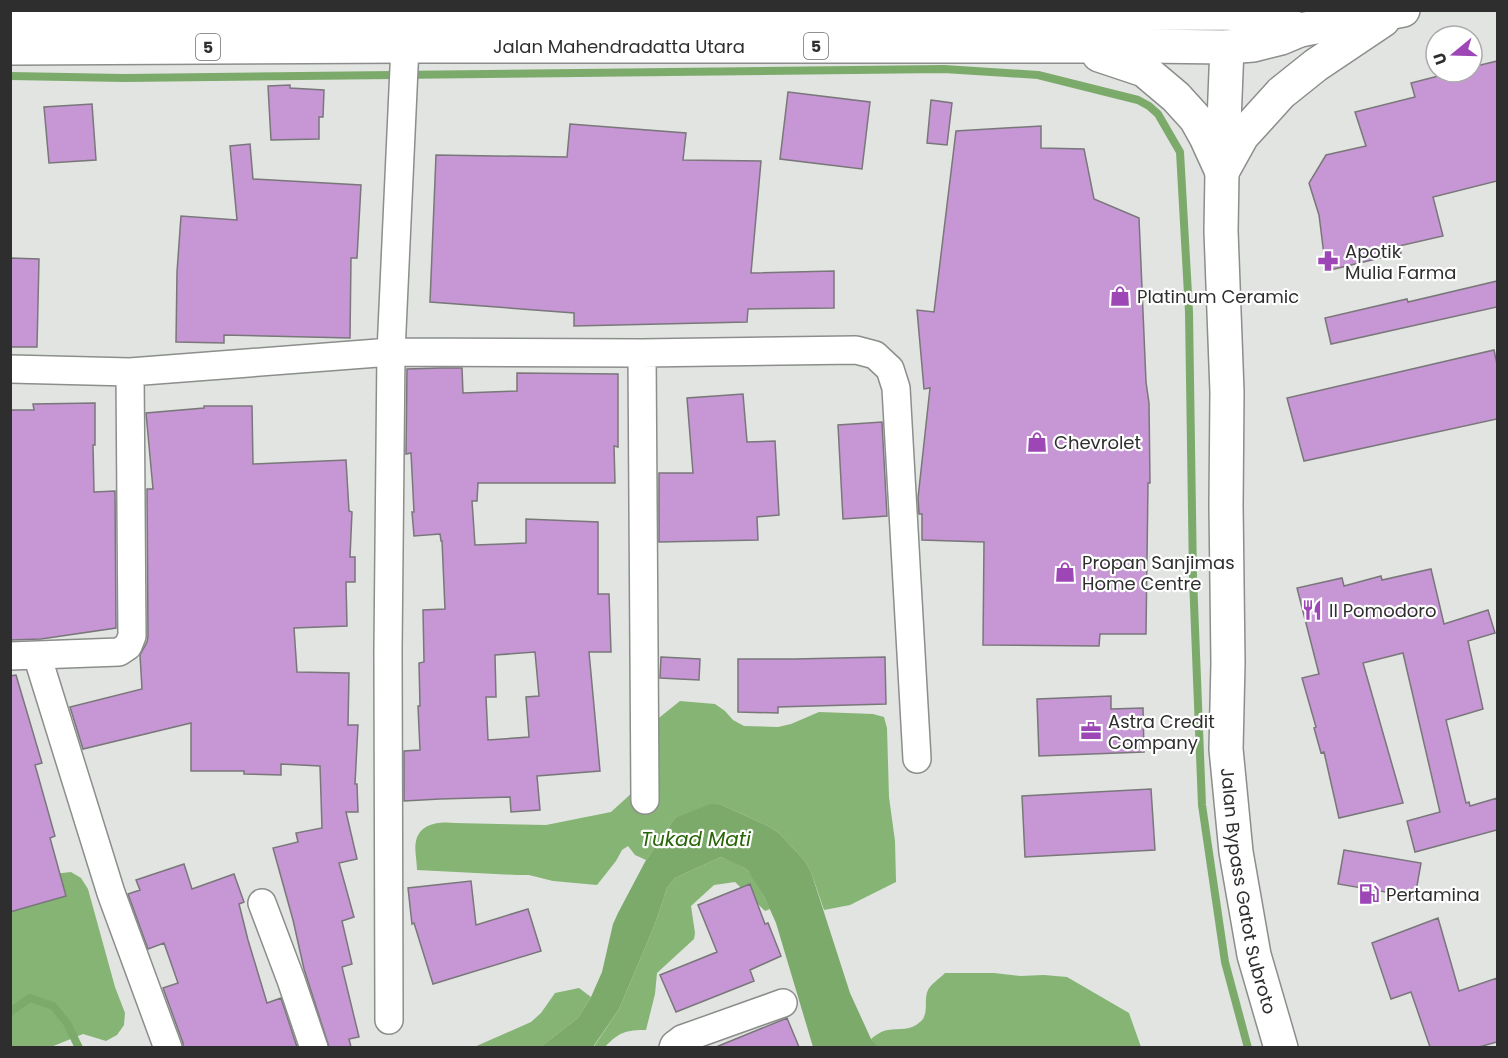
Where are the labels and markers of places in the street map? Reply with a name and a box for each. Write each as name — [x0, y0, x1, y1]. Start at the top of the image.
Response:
place label: Apotik Mulia Farma — [1345, 239, 1457, 285]
pharmacy icon: Apotik Mulia Farma — [1316, 249, 1340, 273]
shop icon: Platinum Ceramic — [1108, 284, 1132, 308]
place label: Platinum Ceramic — [1137, 284, 1299, 309]
shop icon: Chevrolet — [1025, 430, 1049, 454]
place label: Chevrolet — [1054, 430, 1141, 455]
place label: Propan Sanjimas Home Centre — [1082, 550, 1235, 596]
shop icon: Propan Sanjimas Home Centre — [1053, 560, 1077, 584]
restaurant icon: Il Pomodoro — [1300, 598, 1324, 622]
place label: Il Pomodoro — [1329, 598, 1437, 623]
place label: Astra Credit Company — [1108, 709, 1215, 755]
office icon: Astra Credit Company — [1079, 719, 1103, 743]
fuel station icon: Pertamina — [1357, 882, 1381, 906]
place label: Pertamina — [1386, 882, 1480, 907]

